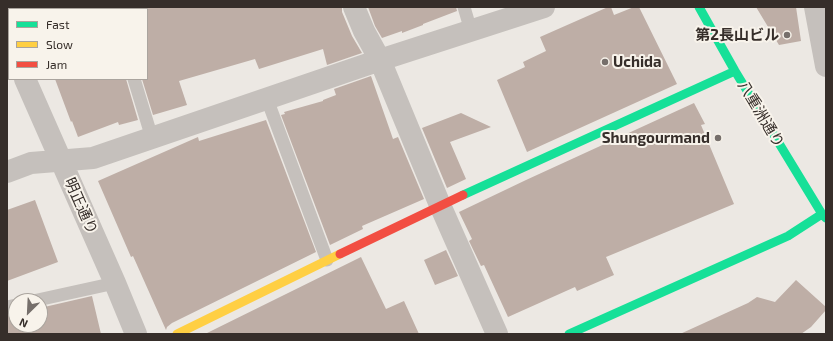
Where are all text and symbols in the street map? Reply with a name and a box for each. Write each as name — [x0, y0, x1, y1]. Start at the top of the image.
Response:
legend — [8, 8, 148, 80]
text: Fast — [46, 17, 69, 31]
place label: 第2長山ビル — [695, 26, 779, 44]
marker: 第2長山ビル — [782, 30, 792, 40]
text: Slow — [46, 37, 73, 51]
place label: Uchida — [613, 53, 662, 71]
text: Jam — [46, 57, 67, 71]
marker: Uchida — [600, 57, 610, 67]
street label: 八重洲通り — [734, 77, 788, 151]
place label: Shungourmand — [602, 129, 710, 147]
marker: Shungourmand — [713, 133, 723, 143]
street label: 明正通り — [61, 175, 101, 237]
north arrow — [8, 293, 48, 333]
text: N — [17, 316, 30, 331]

